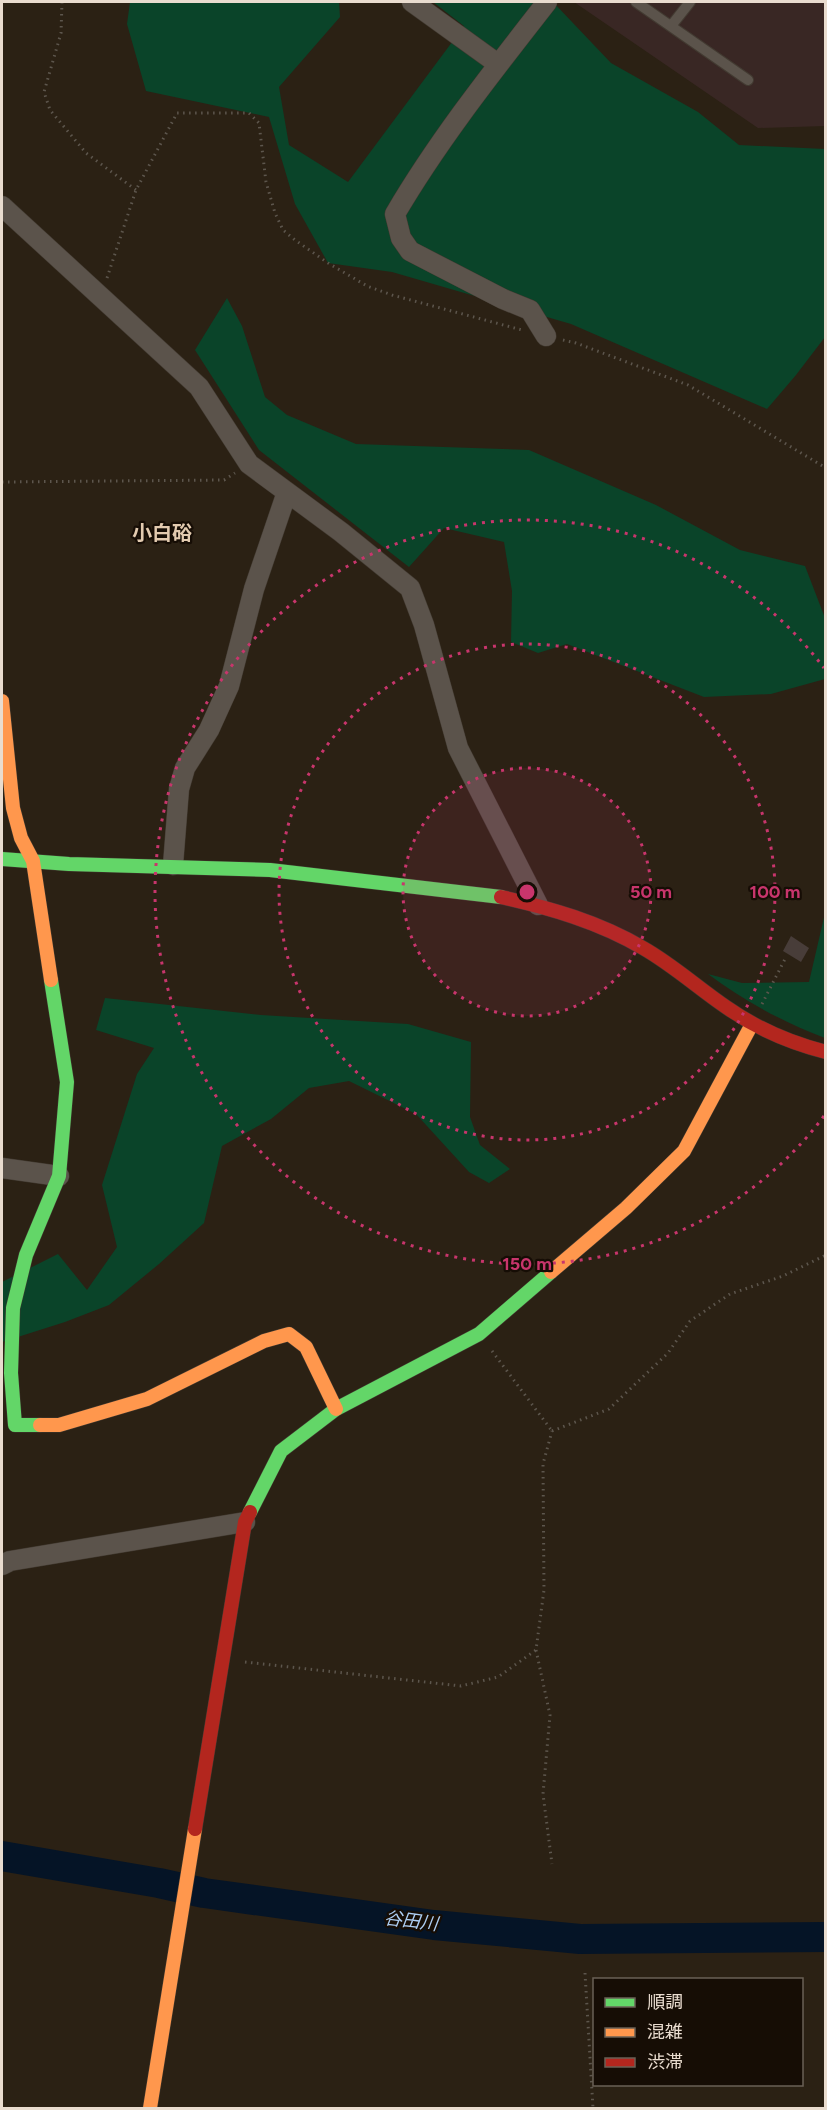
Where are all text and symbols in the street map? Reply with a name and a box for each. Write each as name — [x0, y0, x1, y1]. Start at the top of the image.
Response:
district label: 小白硲 — [132, 521, 192, 545]
text: 50 m — [630, 881, 672, 903]
text: 100 m — [750, 881, 800, 903]
centre of rings — [517, 882, 537, 902]
text: 150 m — [502, 1253, 552, 1275]
water label: 谷田川 — [383, 1907, 441, 1935]
legend — [593, 1978, 803, 2086]
text: 順調 — [647, 1991, 683, 2013]
text: 混雑 — [647, 2021, 683, 2043]
text: 渋滞 — [647, 2051, 683, 2073]

